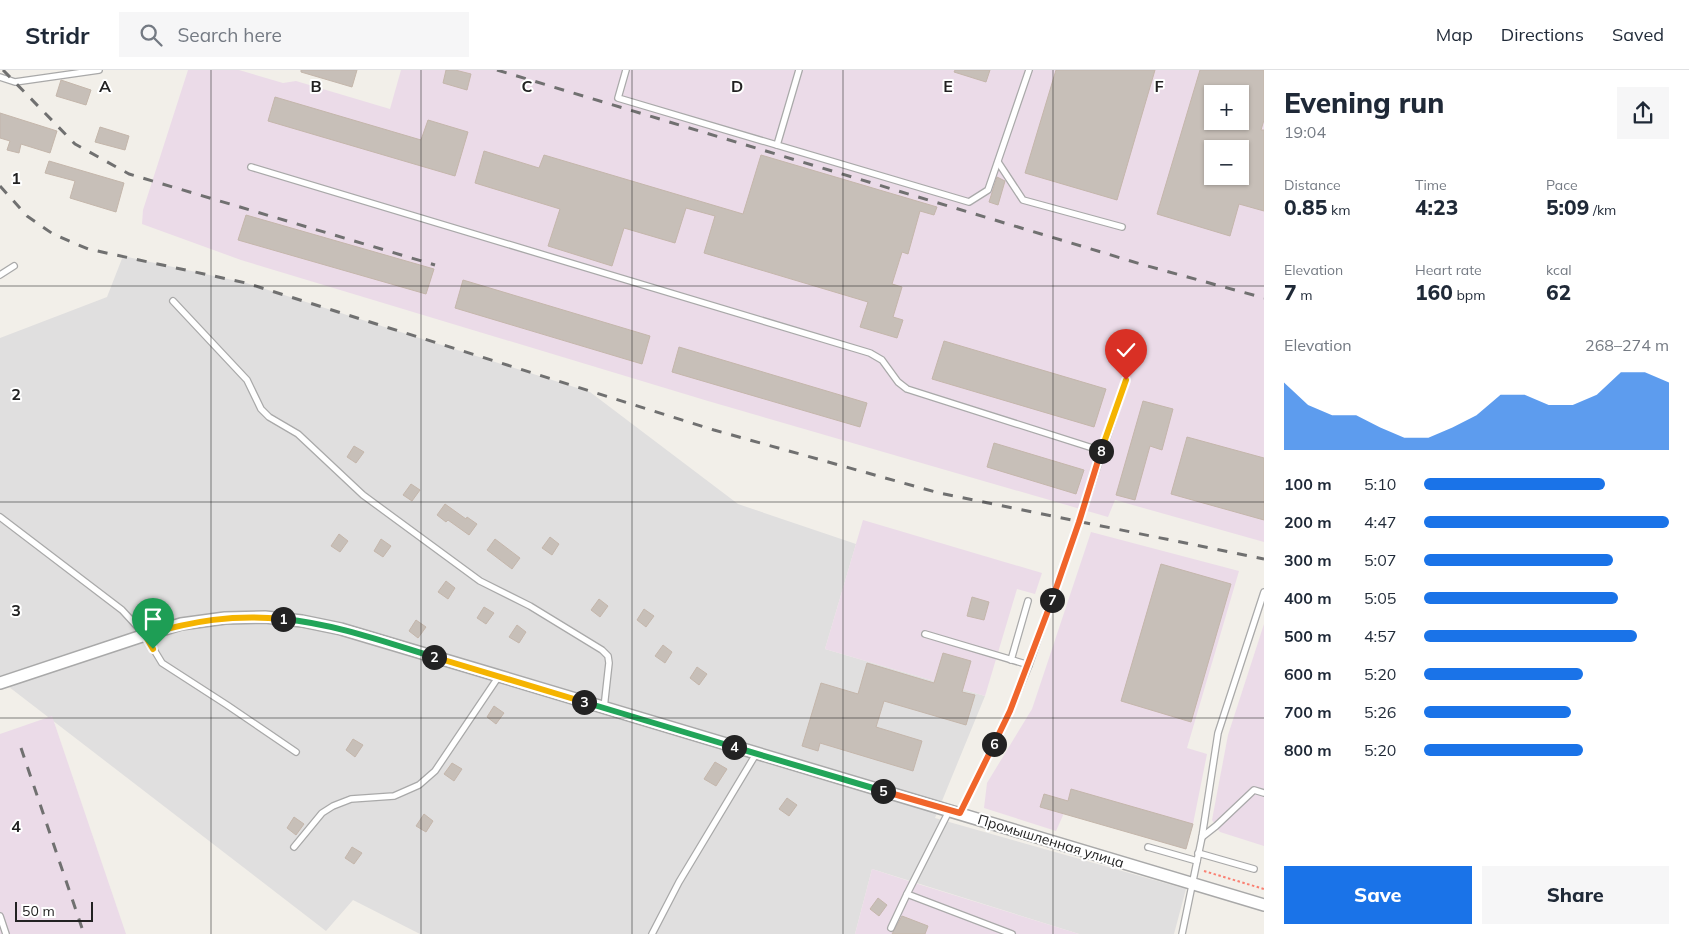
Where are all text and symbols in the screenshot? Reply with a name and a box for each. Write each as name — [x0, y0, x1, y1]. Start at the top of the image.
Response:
search box — [119, 12, 469, 57]
text: Stridr — [25, 20, 89, 50]
icon: search — [137, 21, 165, 49]
text: Search here — [177, 23, 282, 47]
text: Map — [1436, 23, 1473, 46]
text: Directions — [1501, 23, 1584, 46]
text: Saved — [1612, 23, 1664, 46]
text: A — [99, 76, 111, 96]
text: B — [310, 76, 322, 96]
text: C — [522, 76, 533, 96]
text: D — [731, 76, 743, 96]
text: E — [943, 76, 953, 96]
text: F — [1154, 76, 1164, 96]
map controls — [1204, 85, 1249, 185]
button: + — [1204, 85, 1249, 130]
text: Evening run — [1284, 85, 1444, 120]
button: share — [1617, 87, 1669, 139]
text: 19:04 — [1284, 122, 1326, 142]
button: − — [1204, 140, 1249, 185]
text: 1 — [11, 168, 21, 188]
text: Distance — [1284, 176, 1341, 194]
text: Time — [1415, 176, 1447, 194]
text: Pace — [1546, 176, 1578, 194]
text: 0.85 — [1284, 194, 1327, 220]
text: 4:23 — [1415, 194, 1458, 220]
text: 5:09 — [1546, 194, 1589, 220]
text: km — [1327, 201, 1350, 219]
text: /km — [1589, 201, 1616, 219]
text: Elevation — [1284, 261, 1343, 279]
text: Heart rate — [1415, 261, 1482, 279]
text: kcal — [1546, 261, 1572, 279]
text: 7 — [1284, 279, 1297, 305]
text: 160 — [1415, 279, 1453, 305]
text: 62 — [1546, 279, 1571, 305]
text: m — [1297, 286, 1313, 304]
text: bpm — [1453, 286, 1486, 304]
pin — [1105, 329, 1147, 380]
text: Elevation — [1284, 335, 1352, 355]
text: 268–274 m — [1585, 335, 1669, 355]
icon: check — [1112, 336, 1140, 364]
text: 2 — [11, 384, 21, 404]
pin: 8 — [1088, 438, 1114, 464]
text: 8 — [1097, 442, 1106, 460]
text: 100 m — [1284, 474, 1332, 494]
text: 5:10 — [1364, 474, 1396, 494]
text: 200 m — [1284, 512, 1332, 532]
text: 4:47 — [1364, 512, 1396, 532]
text: 300 m — [1284, 550, 1332, 570]
text: 5:07 — [1364, 550, 1396, 570]
pin: 7 — [1040, 588, 1064, 612]
text: 400 m — [1284, 588, 1332, 608]
text: 5:05 — [1364, 588, 1396, 608]
text: 7 — [1048, 591, 1057, 609]
pin — [132, 598, 174, 649]
text: 3 — [11, 600, 21, 620]
icon: arrive — [139, 605, 167, 633]
pin: 1 — [270, 606, 296, 632]
text: 1 — [279, 610, 288, 628]
text: 500 m — [1284, 626, 1332, 646]
text: 4:57 — [1364, 626, 1396, 646]
pin: 2 — [422, 644, 446, 670]
text: 2 — [430, 648, 439, 666]
text: 600 m — [1284, 664, 1332, 684]
text: 5:20 — [1364, 664, 1396, 684]
pin: 3 — [572, 690, 596, 714]
text: 3 — [580, 693, 589, 711]
text: 700 m — [1284, 702, 1332, 722]
text: 5:26 — [1364, 702, 1396, 722]
pin: 6 — [982, 732, 1006, 756]
pin: 4 — [722, 734, 746, 760]
text: 6 — [990, 735, 999, 753]
text: 4 — [730, 738, 739, 756]
text: 800 m — [1284, 740, 1332, 760]
text: 5:20 — [1364, 740, 1396, 760]
pin: 5 — [870, 778, 896, 804]
text: 5 — [879, 782, 888, 800]
street label: Промышленная улица — [976, 810, 1126, 872]
text: 4 — [11, 816, 21, 836]
button: Save — [1284, 866, 1472, 924]
button: Share — [1482, 866, 1669, 924]
scale bar — [15, 899, 92, 922]
text: 50 m — [22, 902, 55, 920]

